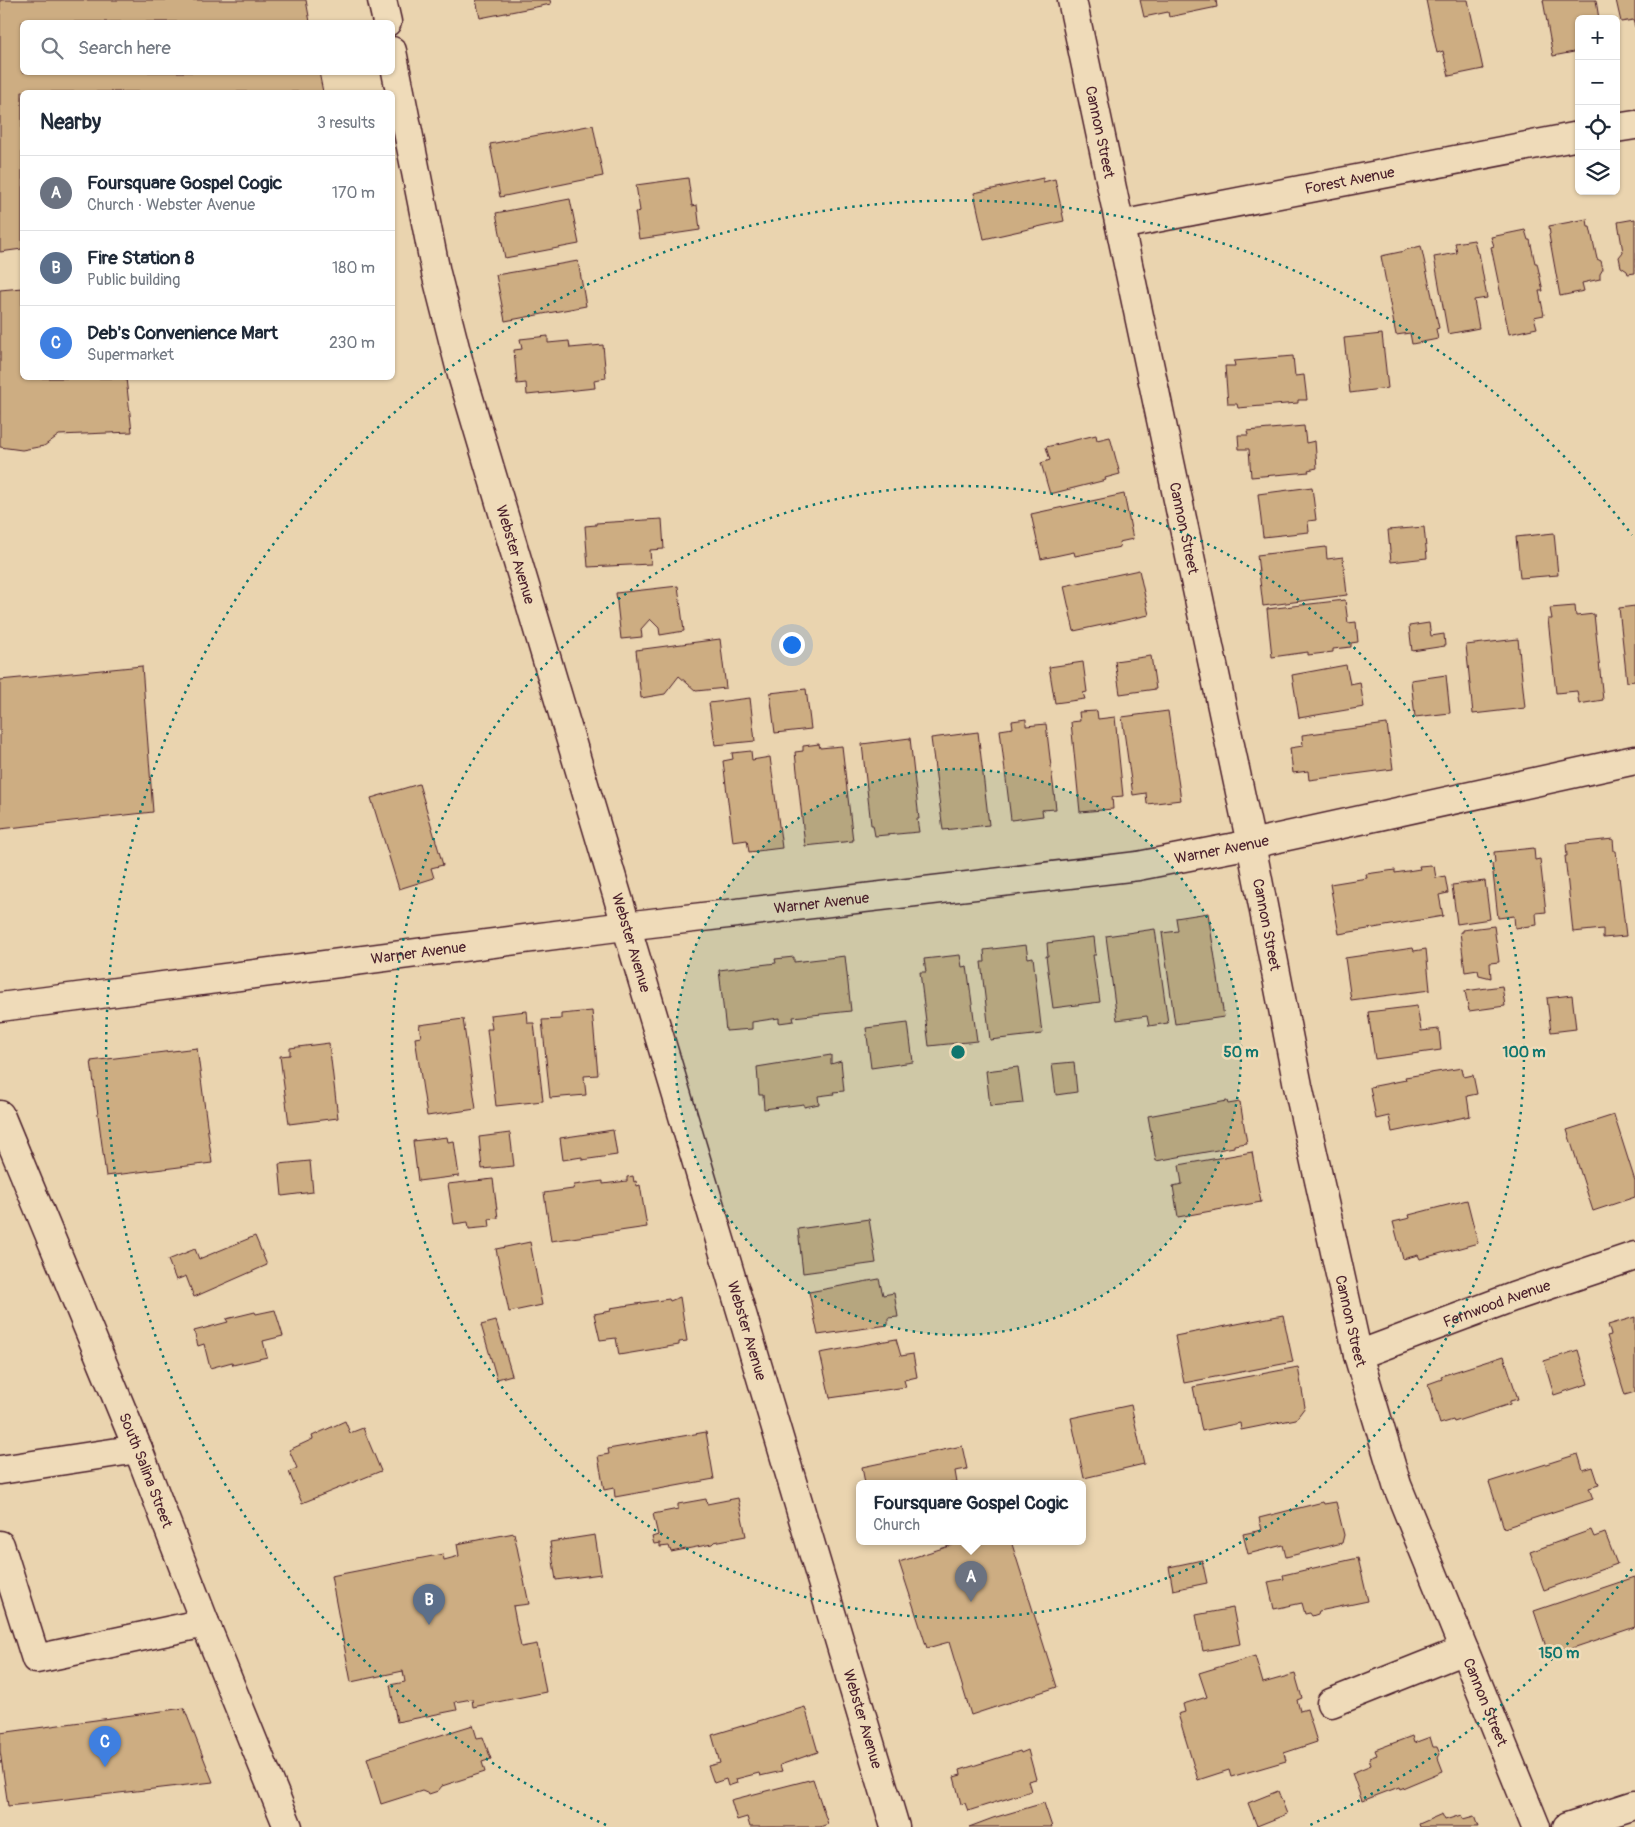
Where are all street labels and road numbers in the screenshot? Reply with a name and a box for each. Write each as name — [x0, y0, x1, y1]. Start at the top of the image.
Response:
street label: Cannon Street — [1081, 84, 1119, 181]
street label: Forest Avenue — [1303, 163, 1397, 199]
street label: Cannon Street — [1165, 481, 1203, 577]
street label: Webster Avenue — [491, 503, 539, 607]
street label: Warner Avenue — [1173, 831, 1271, 869]
street label: Cannon Street — [1248, 877, 1285, 973]
street label: Warner Avenue — [773, 888, 871, 919]
street label: Webster Avenue — [607, 891, 655, 995]
street label: Warner Avenue — [370, 938, 468, 969]
street label: Cannon Street — [1330, 1273, 1370, 1370]
street label: Fernwood Avenue — [1441, 1276, 1554, 1332]
street label: Webster Avenue — [723, 1279, 770, 1383]
street label: South Salina Street — [114, 1410, 177, 1532]
street label: Cannon Street — [1458, 1655, 1512, 1750]
street label: Webster Avenue — [839, 1667, 886, 1772]

